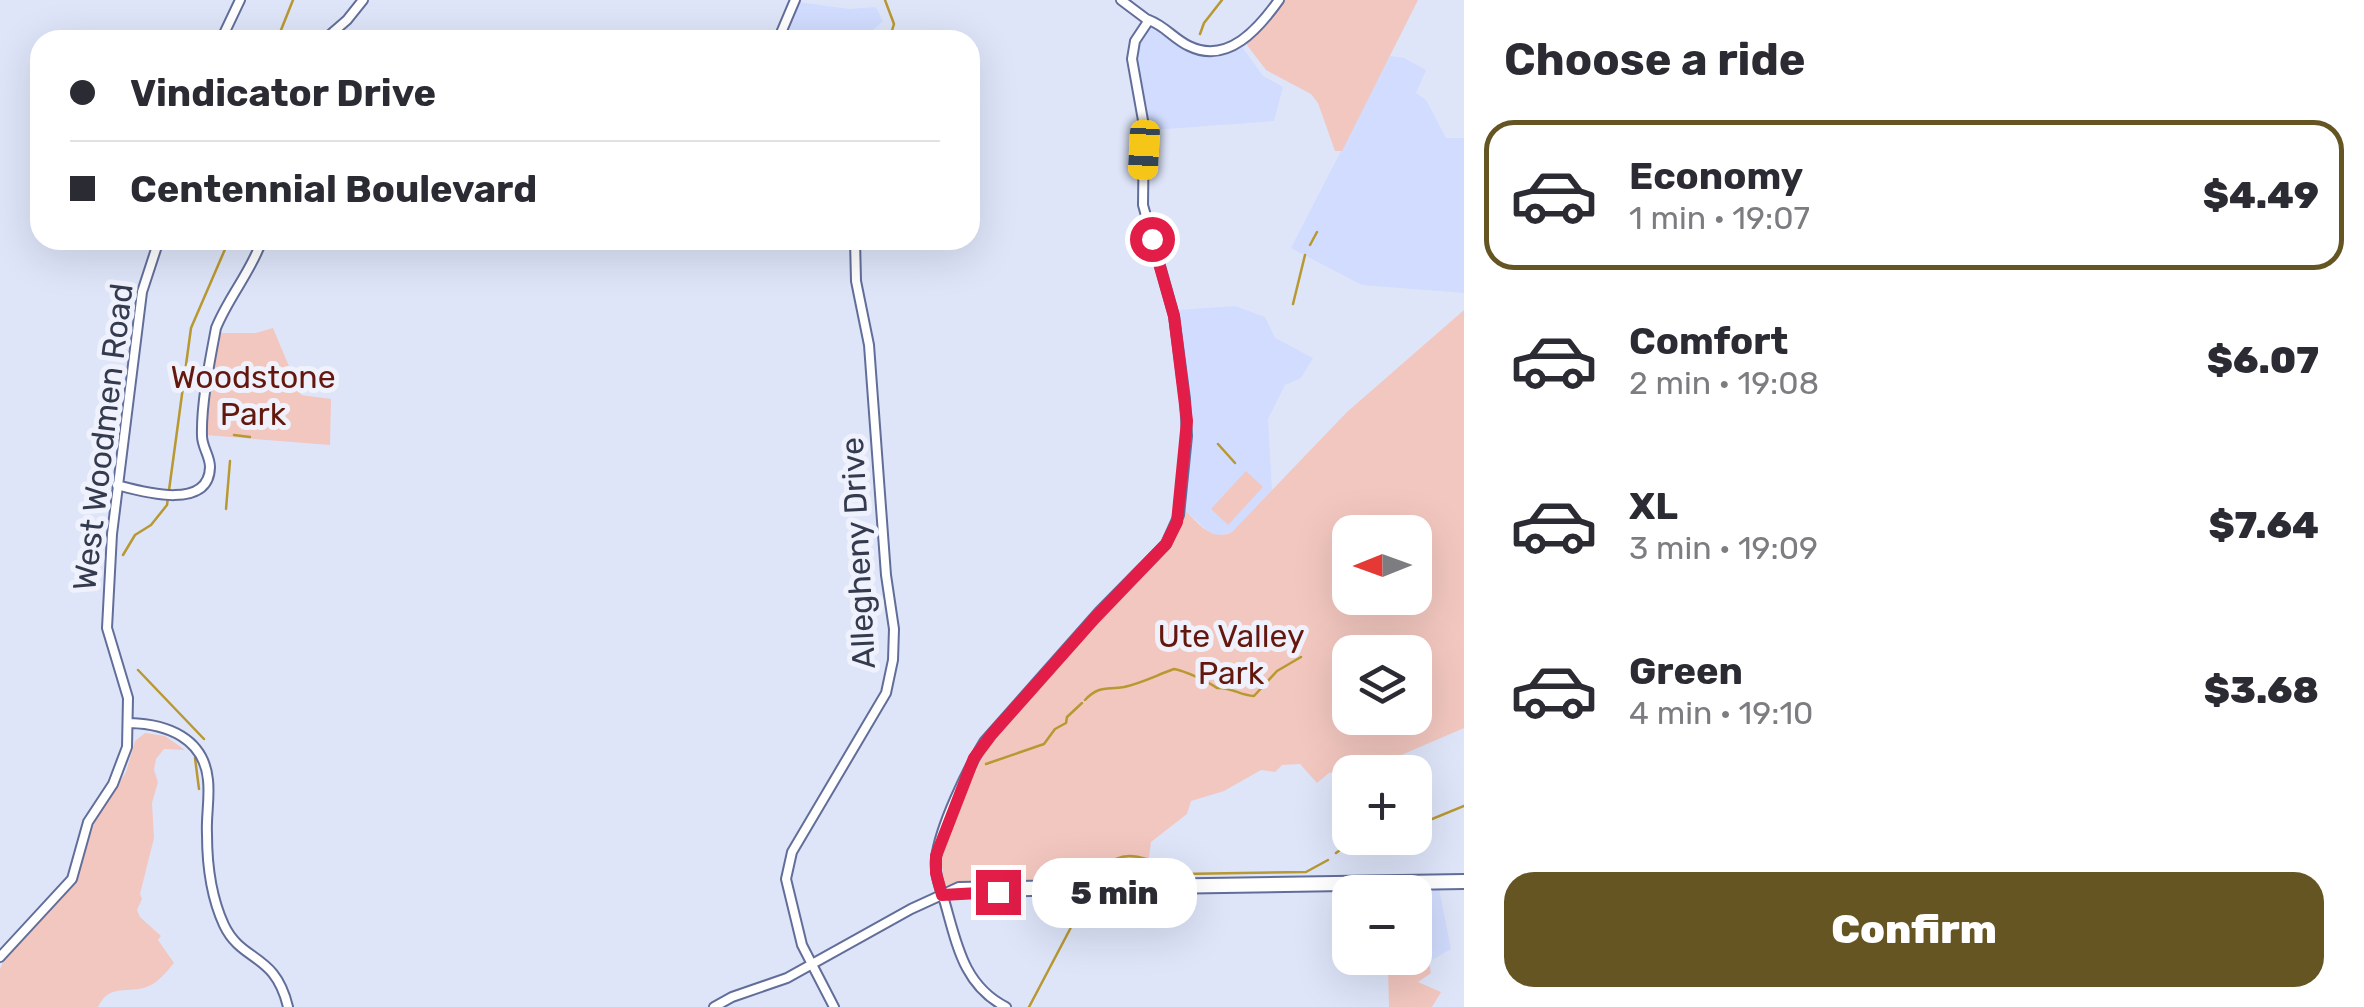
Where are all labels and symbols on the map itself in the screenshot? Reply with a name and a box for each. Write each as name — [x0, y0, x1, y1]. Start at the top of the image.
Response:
car — [1127, 119, 1161, 181]
route start — [1130, 217, 1175, 262]
street label: West Woodmen Road — [65, 281, 141, 593]
park label: Woodstone Park — [170, 358, 336, 433]
street label: Allegheny Drive — [833, 436, 883, 670]
north arrow — [1332, 515, 1432, 615]
park label: Ute Valley Park — [1157, 617, 1305, 692]
callout: 5 min — [1033, 857, 1198, 927]
route end — [976, 870, 1021, 915]

